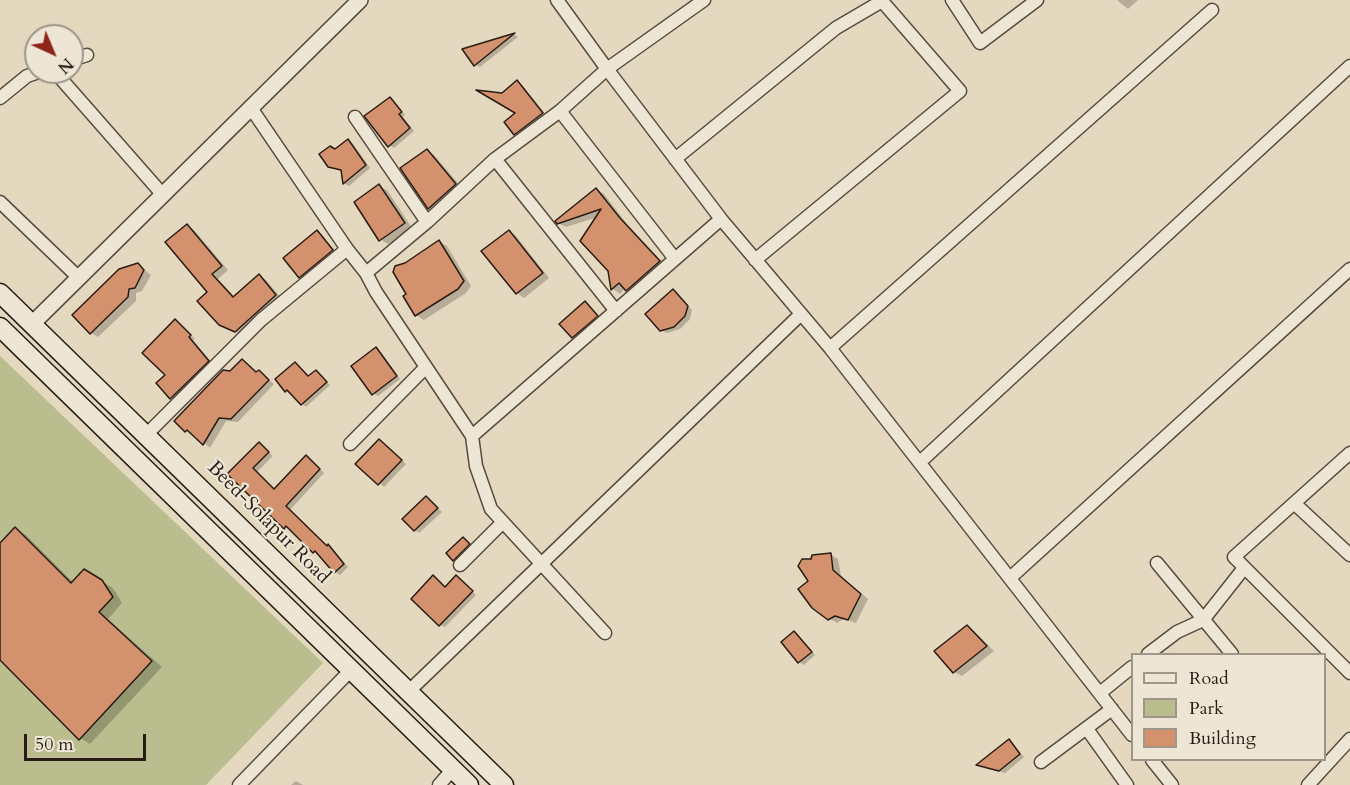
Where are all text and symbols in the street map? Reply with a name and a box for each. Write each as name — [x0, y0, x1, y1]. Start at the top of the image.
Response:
north arrow — [24, 24, 84, 84]
text: N — [52, 53, 78, 78]
street label: Beed-Solapur Road — [201, 456, 335, 590]
legend — [1131, 653, 1326, 761]
text: Road — [1189, 666, 1229, 691]
text: Park — [1189, 696, 1224, 721]
scale bar — [27, 722, 148, 760]
text: Building — [1189, 726, 1256, 751]
text: 50 m — [35, 732, 74, 757]

